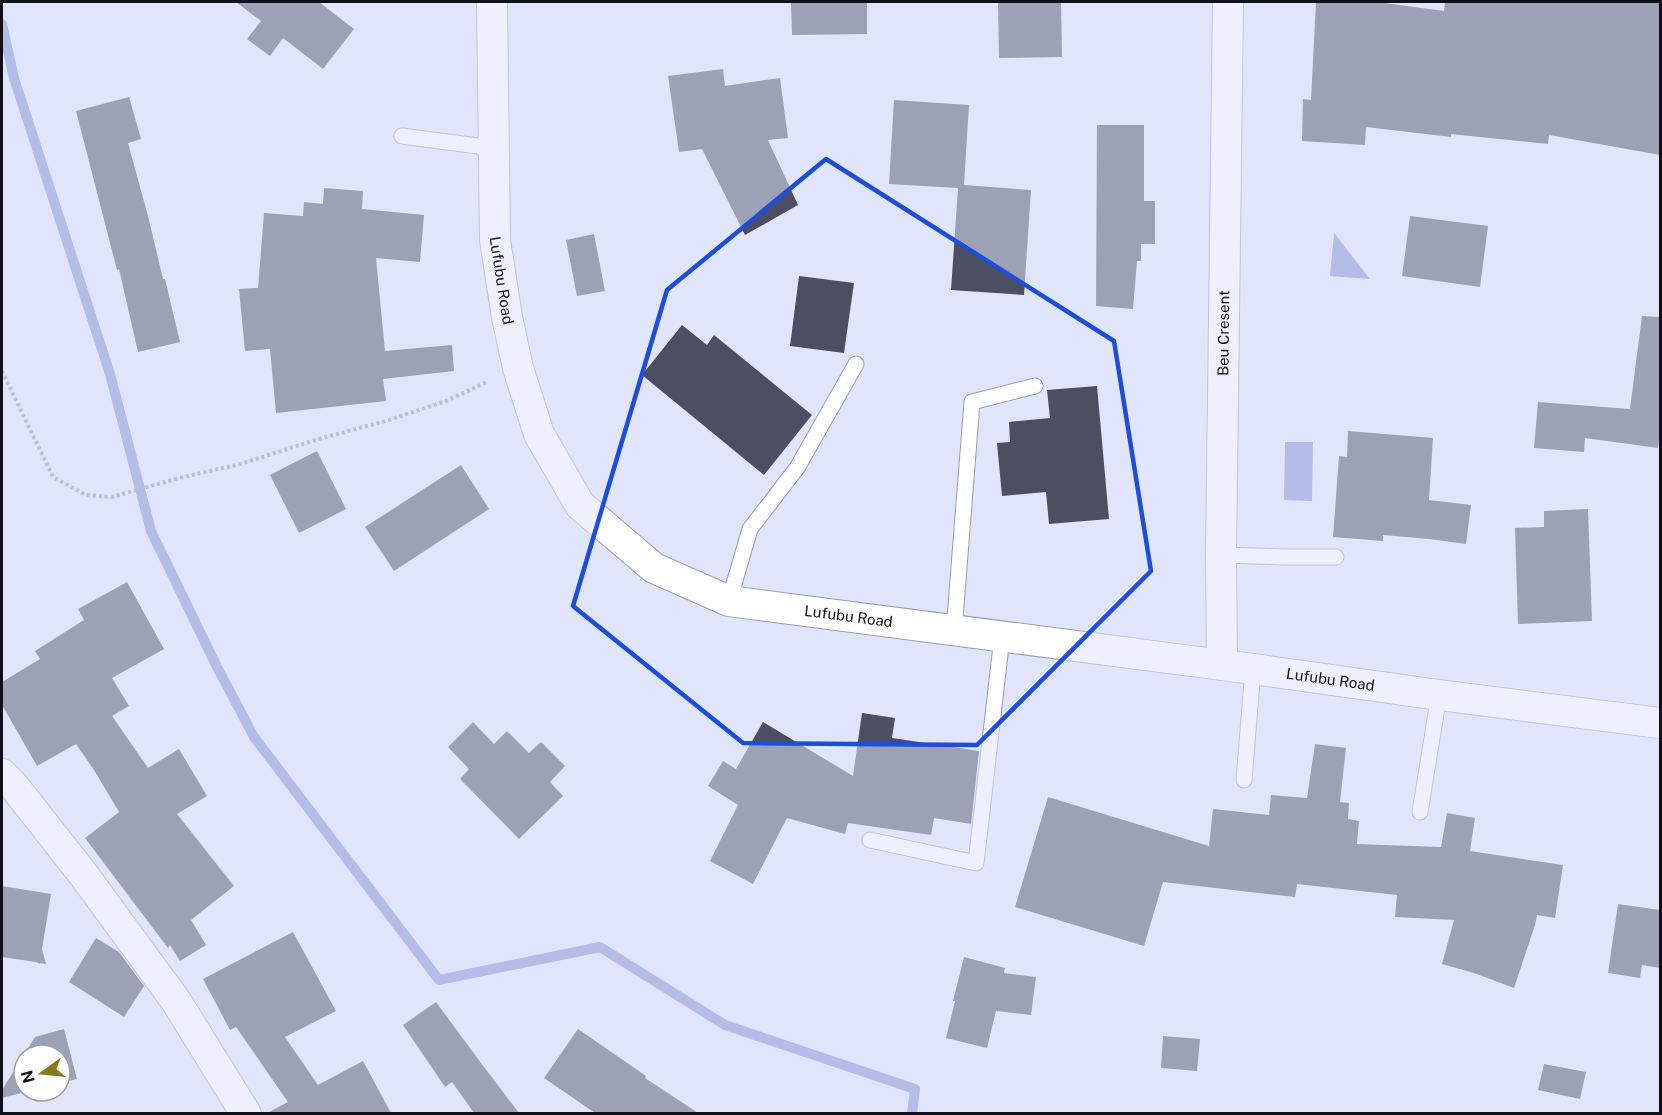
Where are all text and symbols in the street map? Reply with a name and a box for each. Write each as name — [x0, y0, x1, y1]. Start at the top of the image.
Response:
street label: Lufubu Road — [487, 235, 517, 326]
street label: Beu Cresent — [1214, 290, 1232, 376]
street label: Lufubu Road — [803, 602, 894, 630]
street label: Lufubu Road — [1285, 665, 1376, 694]
north arrow — [12, 1043, 72, 1103]
text: N — [17, 1068, 39, 1085]

